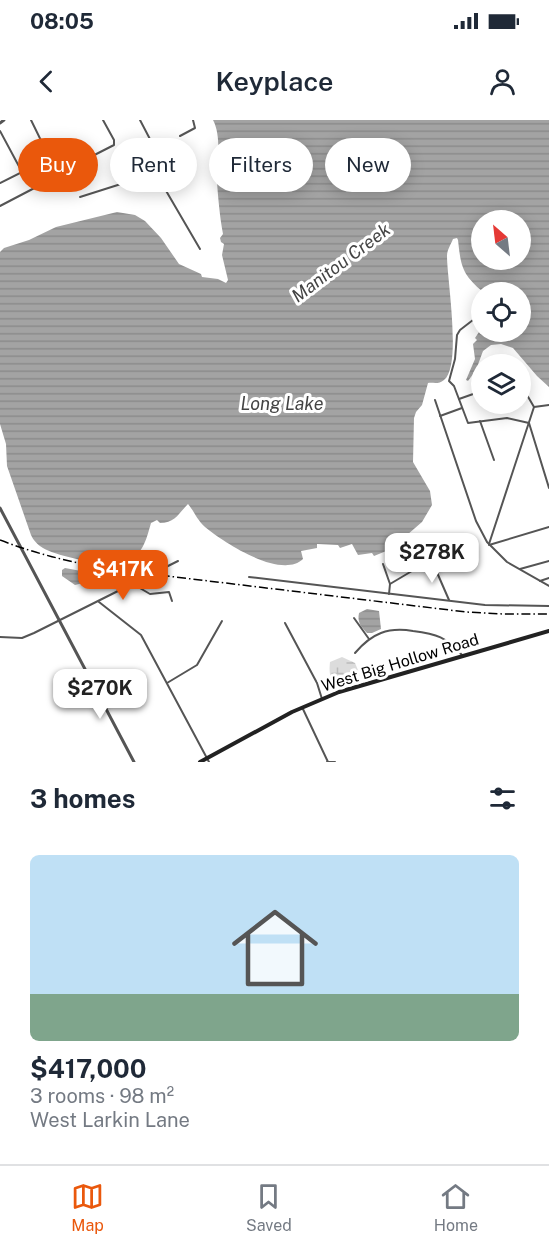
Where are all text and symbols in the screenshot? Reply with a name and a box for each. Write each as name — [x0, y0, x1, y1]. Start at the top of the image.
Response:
text: 08:05 — [30, 8, 94, 34]
icon: back — [30, 65, 63, 98]
text: Keyplace — [215, 65, 334, 97]
icon: person — [486, 65, 519, 98]
chip: Buy — [18, 138, 98, 192]
chip: Rent — [110, 138, 197, 192]
chip: Filters — [209, 138, 313, 192]
chip: New — [325, 138, 411, 192]
north arrow — [471, 210, 531, 270]
map controls — [471, 210, 531, 414]
water label: Manitou Creek — [287, 219, 394, 307]
button: locate — [471, 282, 531, 342]
button: layers — [471, 354, 531, 414]
water label: Long Lake — [241, 393, 324, 414]
pin: $278K — [390, 533, 474, 584]
text: $278K — [399, 540, 465, 564]
pin: $417K — [81, 550, 165, 601]
text: $417K — [92, 557, 154, 581]
street label: West Big Hollow Road — [319, 629, 481, 695]
pin: $270K — [58, 669, 142, 720]
text: $270K — [67, 676, 133, 700]
icon: filters — [486, 782, 519, 815]
text: 3 homes — [30, 783, 135, 814]
icon: home — [221, 894, 329, 1002]
text: $417,000 — [30, 1053, 147, 1084]
text: 3 rooms · 98 m² — [30, 1084, 174, 1108]
text: West Larkin Lane — [30, 1108, 190, 1132]
tab: Map — [71, 1180, 104, 1235]
tab: Saved — [246, 1180, 292, 1235]
tab: Home — [434, 1180, 478, 1235]

